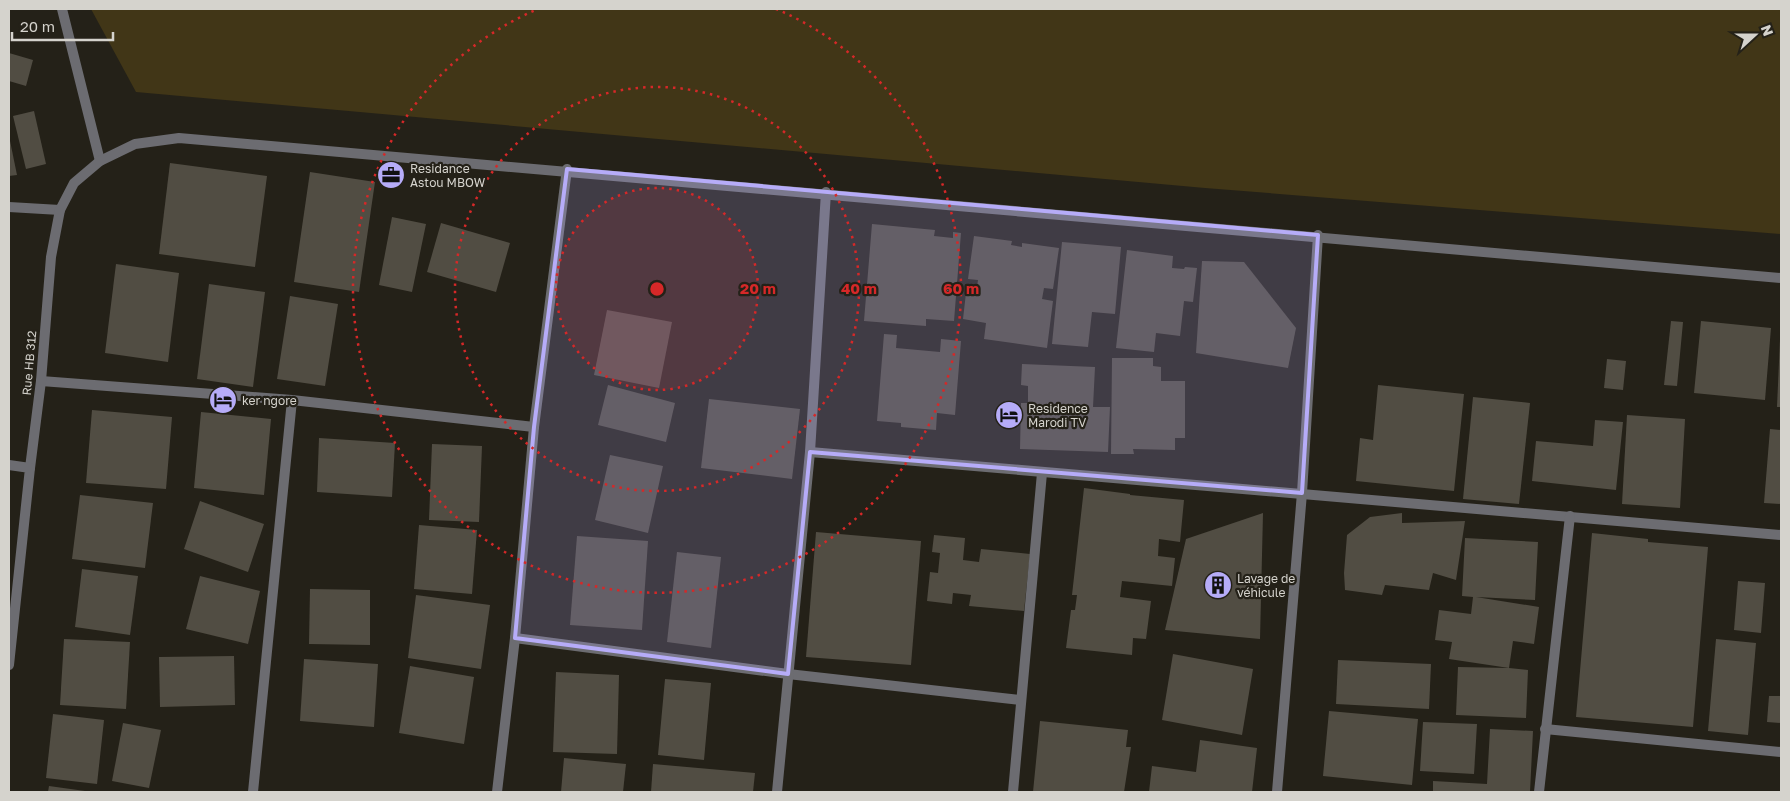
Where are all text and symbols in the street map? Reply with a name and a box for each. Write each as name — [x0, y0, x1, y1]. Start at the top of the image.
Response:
scale bar — [12, 10, 114, 42]
north arrow — [1730, 10, 1780, 60]
text: 20 m — [20, 17, 55, 35]
text: N — [1758, 22, 1777, 38]
office icon: Residance Astou MBOW — [376, 160, 406, 190]
place label: Residance Astou MBOW — [410, 161, 486, 190]
text: 20 m — [740, 279, 776, 297]
text: 40 m — [841, 279, 877, 297]
text: 60 m — [943, 279, 979, 297]
centre of rings — [648, 280, 666, 298]
street label: Rue HB 312 — [19, 330, 39, 396]
hotel icon: ker ngore — [208, 385, 238, 415]
place label: ker ngore — [242, 393, 297, 408]
hotel icon: Residence Marodi TV — [994, 400, 1024, 430]
place label: Residence Marodi TV — [1028, 401, 1088, 430]
building icon: Lavage de véhicule — [1203, 570, 1233, 600]
place label: Lavage de véhicule — [1237, 571, 1295, 600]

